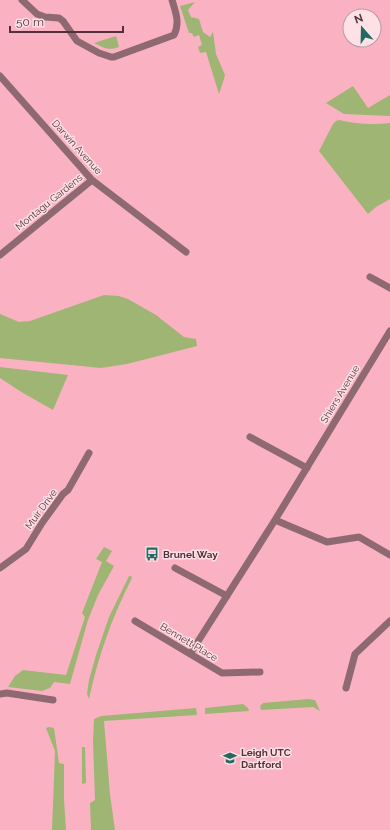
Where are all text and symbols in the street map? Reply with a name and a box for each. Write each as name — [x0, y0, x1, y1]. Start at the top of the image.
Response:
scale bar — [10, 8, 123, 34]
north arrow — [342, 8, 382, 48]
text: N — [353, 12, 365, 27]
text: 50 m — [16, 15, 44, 29]
street label: Darwin Avenue — [50, 117, 104, 177]
street label: Montagu Gardens — [13, 172, 85, 232]
street label: Shiers Avenue — [318, 363, 362, 425]
street label: Muir Drive — [23, 487, 59, 531]
bus stop icon: Brunel Way — [144, 546, 160, 562]
place label: Brunel Way — [163, 549, 218, 560]
street label: Bennett Place — [158, 621, 220, 664]
place label: Leigh UTC Dartford — [241, 747, 291, 770]
school or university icon: Leigh UTC Dartford — [222, 750, 238, 766]

